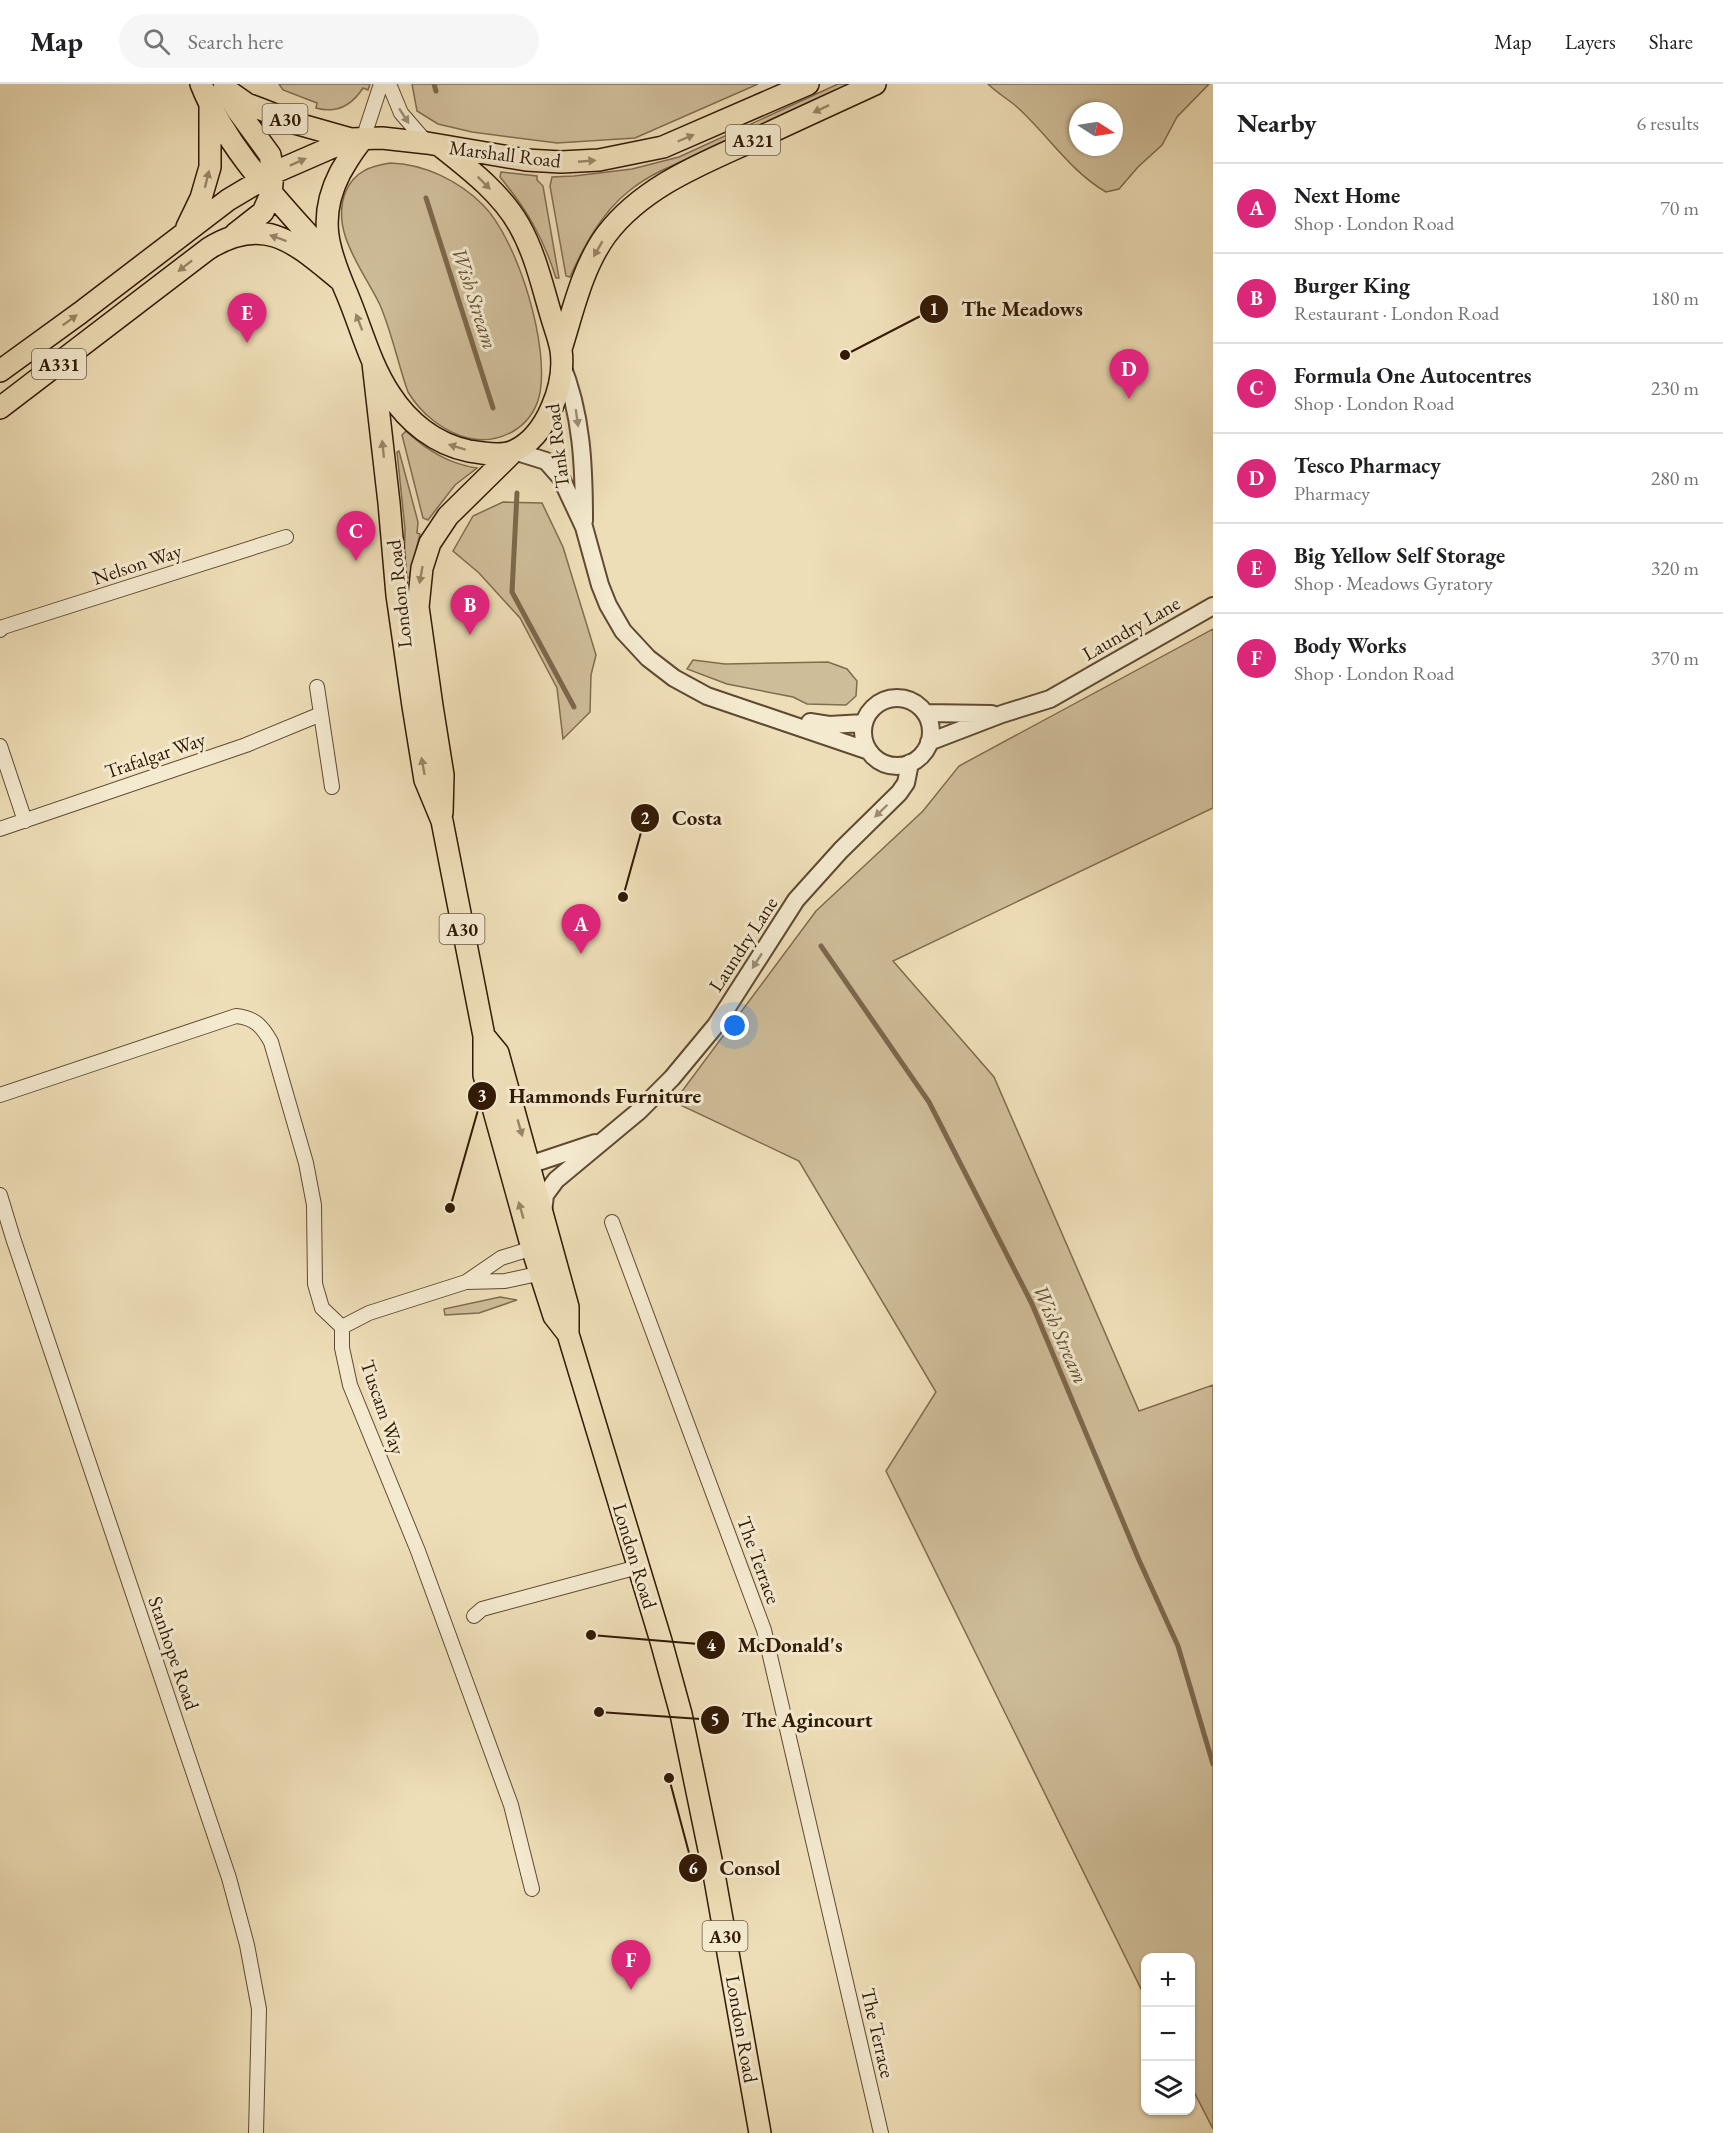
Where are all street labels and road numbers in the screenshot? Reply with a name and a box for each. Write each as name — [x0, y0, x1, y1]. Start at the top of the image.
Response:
road number: A30 — [262, 104, 308, 134]
road number: A321 — [726, 125, 780, 155]
street label: Marshall Road — [448, 134, 563, 174]
road number: A331 — [32, 349, 86, 379]
street label: Tank Road — [539, 401, 575, 490]
street label: Nelson Way — [89, 537, 185, 591]
street label: London Road — [380, 538, 418, 649]
street label: Laundry Lane — [1078, 590, 1185, 666]
street label: Trafalgar Way — [101, 726, 209, 784]
street label: Laundry Lane — [703, 891, 784, 997]
road number: A30 — [440, 914, 484, 944]
street label: Tuscam Way — [355, 1356, 411, 1458]
street label: London Road — [607, 1500, 664, 1613]
street label: The Terrace — [731, 1513, 787, 1608]
street label: Stanhope Road — [142, 1593, 206, 1714]
road number: A30 — [702, 1921, 748, 1951]
street label: London Road — [720, 1973, 764, 2086]
street label: The Terrace — [855, 1986, 901, 2081]

